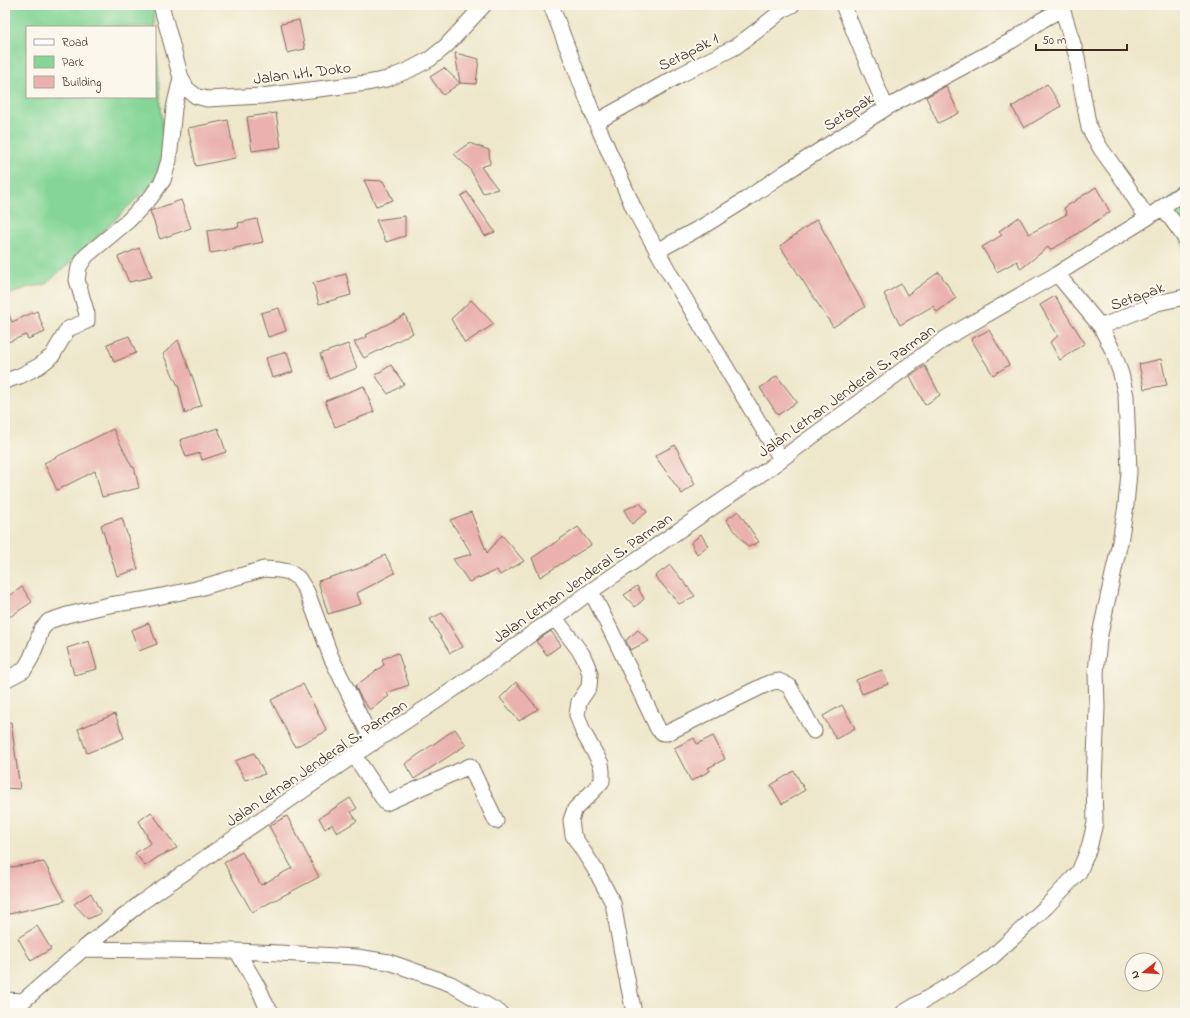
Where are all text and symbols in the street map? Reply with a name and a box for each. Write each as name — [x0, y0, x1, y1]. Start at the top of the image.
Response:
legend — [26, 26, 156, 98]
scale bar — [1036, 26, 1127, 52]
street label: Setapak 1 — [655, 27, 723, 78]
text: 50 m — [1042, 32, 1066, 50]
text: Road — [62, 34, 88, 52]
text: Park — [62, 54, 84, 72]
street label: Jalan I.H. Doko — [252, 56, 352, 92]
text: Building — [61, 74, 101, 93]
street label: Setapak — [819, 87, 880, 138]
street label: Setapak — [1107, 276, 1169, 318]
street label: Jalan Letnan Jenderal S. Parman — [753, 319, 941, 464]
street label: Jalan Letnan Jenderal S. Parman — [489, 507, 678, 650]
street label: Jalan Letnan Jenderal S. Parman — [222, 694, 413, 834]
north arrow — [1124, 952, 1164, 992]
text: N — [1127, 969, 1144, 981]

